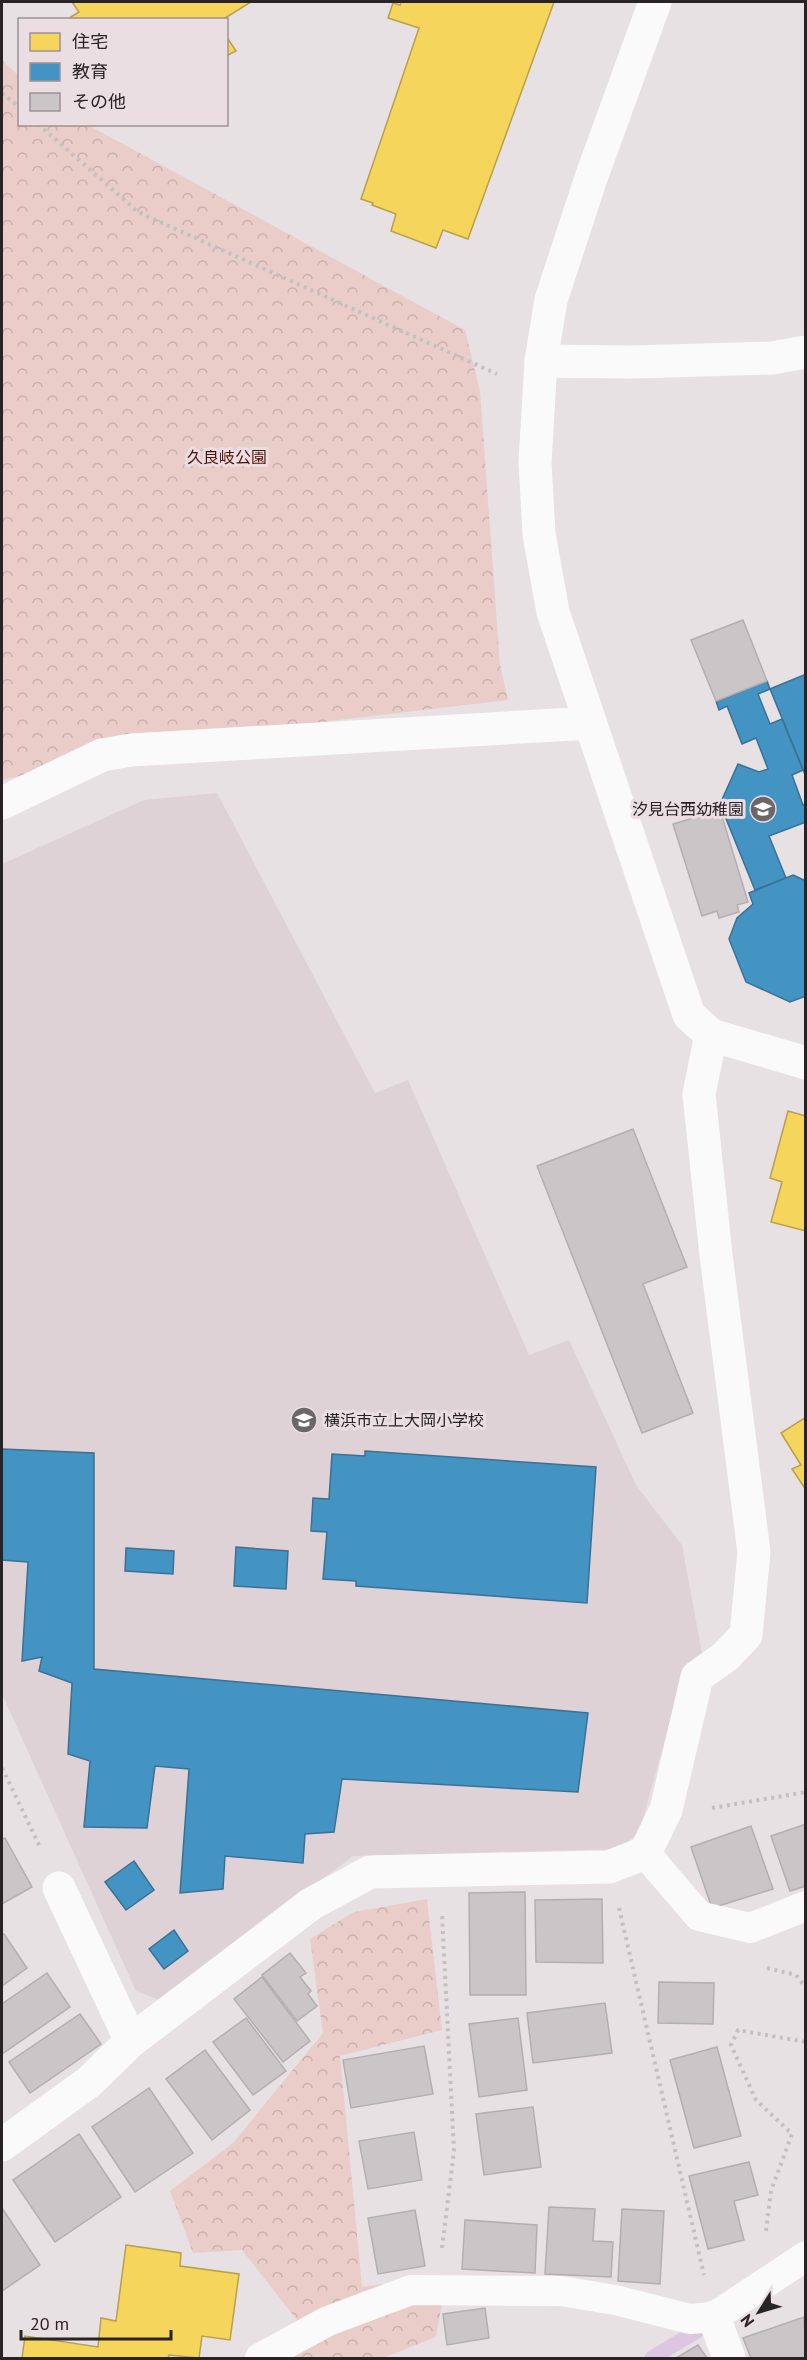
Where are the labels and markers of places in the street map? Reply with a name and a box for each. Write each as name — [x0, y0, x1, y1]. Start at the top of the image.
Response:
school or university icon: 汐見台西幼稚園 — [748, 794, 778, 824]
place label: 汐見台西幼稚園 — [632, 799, 744, 819]
school or university icon: 横浜市立上大岡小学校 — [289, 1405, 319, 1435]
place label: 横浜市立上大岡小学校 — [324, 1410, 484, 1430]

